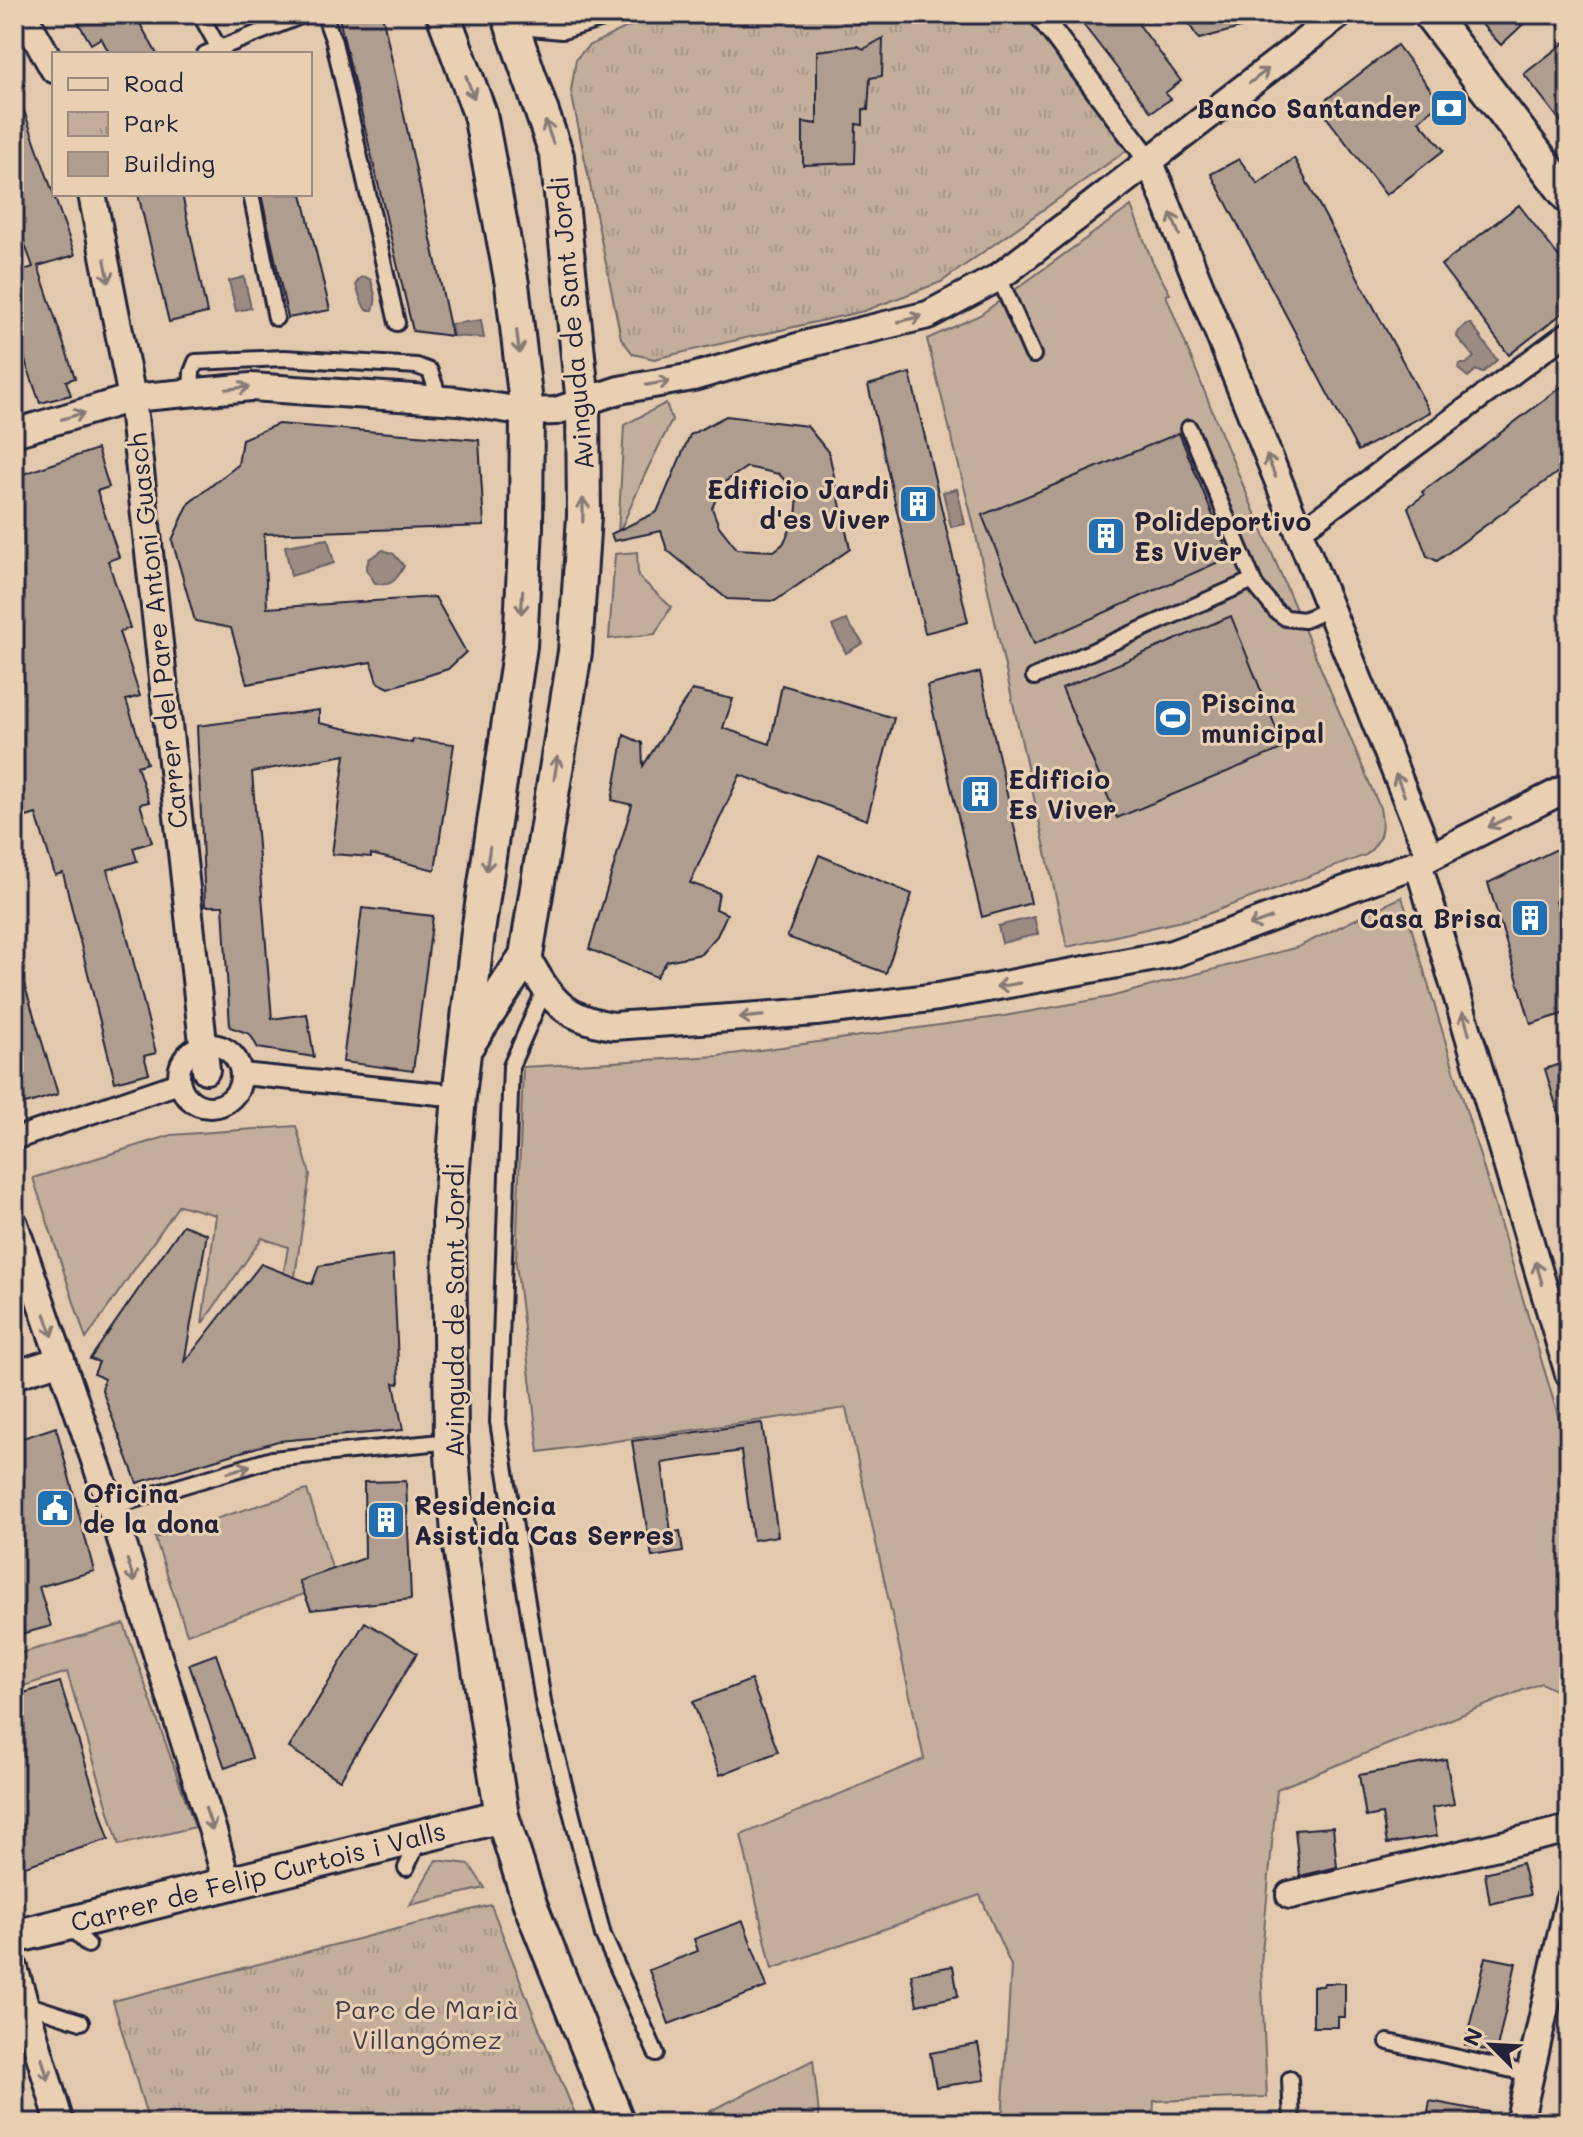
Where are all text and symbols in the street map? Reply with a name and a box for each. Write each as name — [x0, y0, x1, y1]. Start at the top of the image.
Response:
legend — [52, 52, 312, 196]
text: Road — [124, 67, 184, 98]
one-way arrow — [1248, 67, 1269, 84]
one-way arrow — [464, 74, 478, 99]
bank icon: Banco Santander — [1428, 87, 1470, 129]
place label: Banco Santander — [1197, 91, 1421, 125]
text: Park — [124, 107, 178, 138]
one-way arrow — [541, 120, 556, 145]
text: Building — [124, 147, 215, 178]
street label: Avinguda de Sant Jordi — [541, 175, 601, 471]
one-way arrow — [1167, 212, 1181, 237]
one-way arrow — [100, 257, 115, 283]
one-way arrow — [896, 311, 922, 326]
one-way arrow — [511, 328, 526, 355]
one-way arrow — [645, 375, 670, 390]
one-way arrow — [224, 380, 250, 395]
one-way arrow — [60, 408, 85, 422]
street label: Carrer del Pare Antoni Guasch — [119, 432, 195, 830]
one-way arrow — [1263, 454, 1277, 479]
place label: Edificio Jardi d'es Viver — [707, 472, 890, 536]
building icon: Edificio Jardi d'es Viver — [897, 483, 939, 525]
one-way arrow — [576, 497, 591, 524]
place label: Polideportivo Es Viver — [1134, 504, 1311, 568]
building icon: Polideportivo Es Viver — [1085, 515, 1127, 557]
one-way arrow — [514, 588, 529, 615]
place label: Piscina municipal — [1201, 686, 1324, 750]
sports icon: Piscina municipal — [1152, 697, 1194, 739]
one-way arrow — [549, 756, 564, 781]
place label: Edificio Es Viver — [1008, 762, 1116, 826]
building icon: Edificio Es Viver — [959, 773, 1001, 815]
one-way arrow — [1392, 773, 1407, 798]
one-way arrow — [1488, 815, 1512, 830]
one-way arrow — [480, 846, 495, 871]
building icon: Casa Brisa — [1509, 897, 1551, 939]
place label: Casa Brisa — [1359, 901, 1502, 935]
one-way arrow — [1248, 916, 1273, 930]
one-way arrow — [996, 978, 1022, 993]
one-way arrow — [738, 1010, 765, 1025]
one-way arrow — [1458, 1011, 1473, 1037]
street label: Avinguda de Sant Jordi — [437, 1163, 471, 1457]
one-way arrow — [1531, 1260, 1546, 1286]
one-way arrow — [42, 1312, 57, 1337]
one-way arrow — [226, 1461, 251, 1475]
place label: Oficina de la dona — [83, 1476, 220, 1540]
public building icon: Oficina de la dona — [34, 1487, 76, 1529]
place label: Residencia Asistida Cas Serres — [414, 1488, 674, 1552]
building icon: Residencia Asistida Cas Serres — [365, 1499, 407, 1541]
one-way arrow — [125, 1558, 139, 1583]
one-way arrow — [203, 1806, 217, 1831]
street label: Carrer de Felip Curtois i Valls — [67, 1813, 449, 1939]
park label: Parc de Marià Villangómez — [335, 1992, 519, 2056]
north arrow — [1451, 2005, 1531, 2085]
text: N — [1456, 2023, 1489, 2050]
one-way arrow — [38, 2056, 53, 2082]

